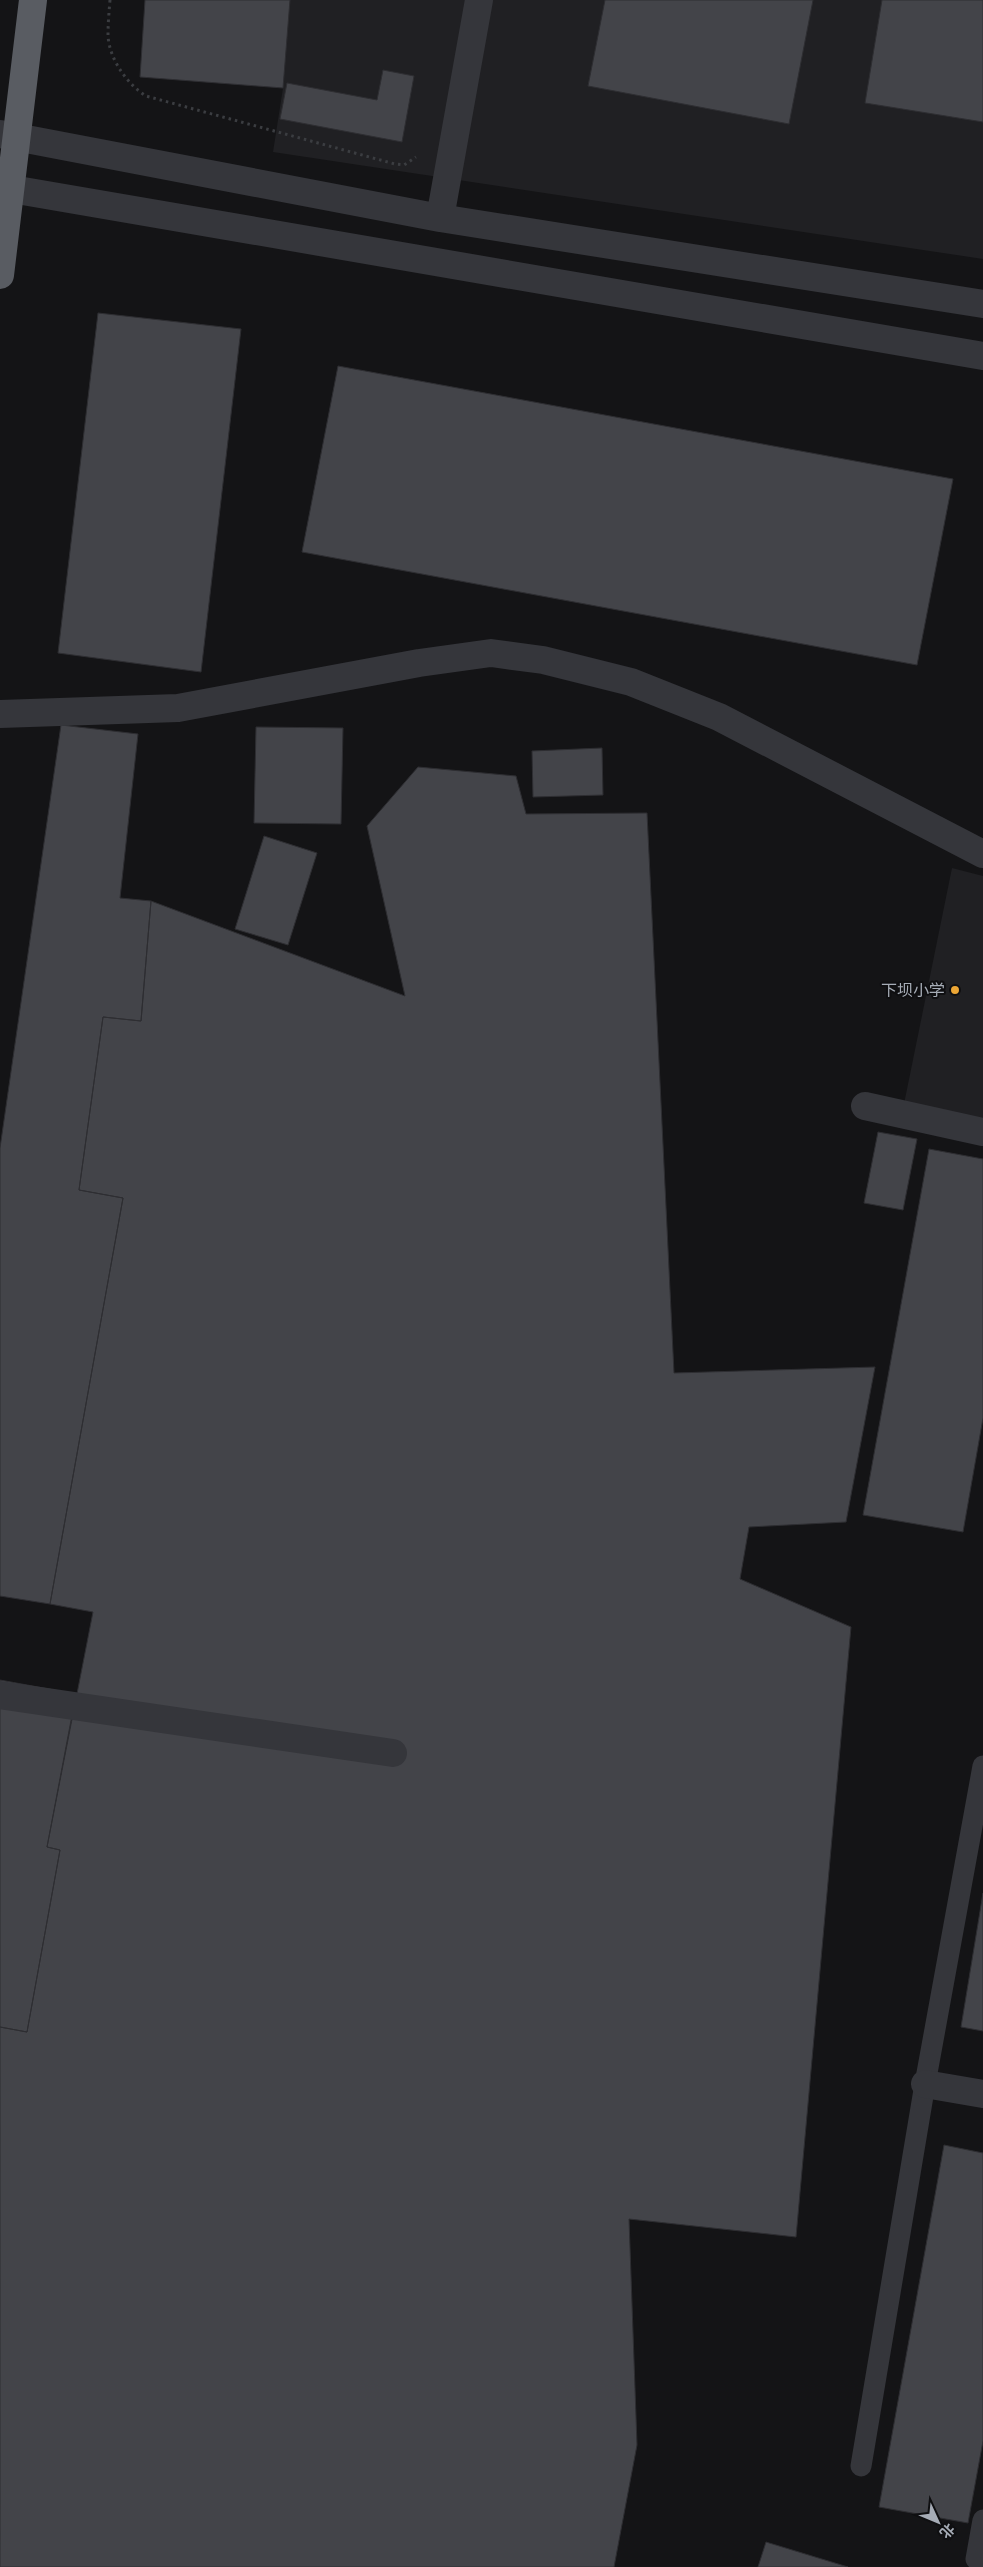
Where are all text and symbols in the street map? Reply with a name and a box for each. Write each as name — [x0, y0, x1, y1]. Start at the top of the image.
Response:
place label: 下坝小学 — [881, 982, 945, 1001]
marker: 下坝小学 — [949, 984, 961, 996]
north arrow — [913, 2497, 963, 2547]
text: 北 — [936, 2520, 958, 2542]

